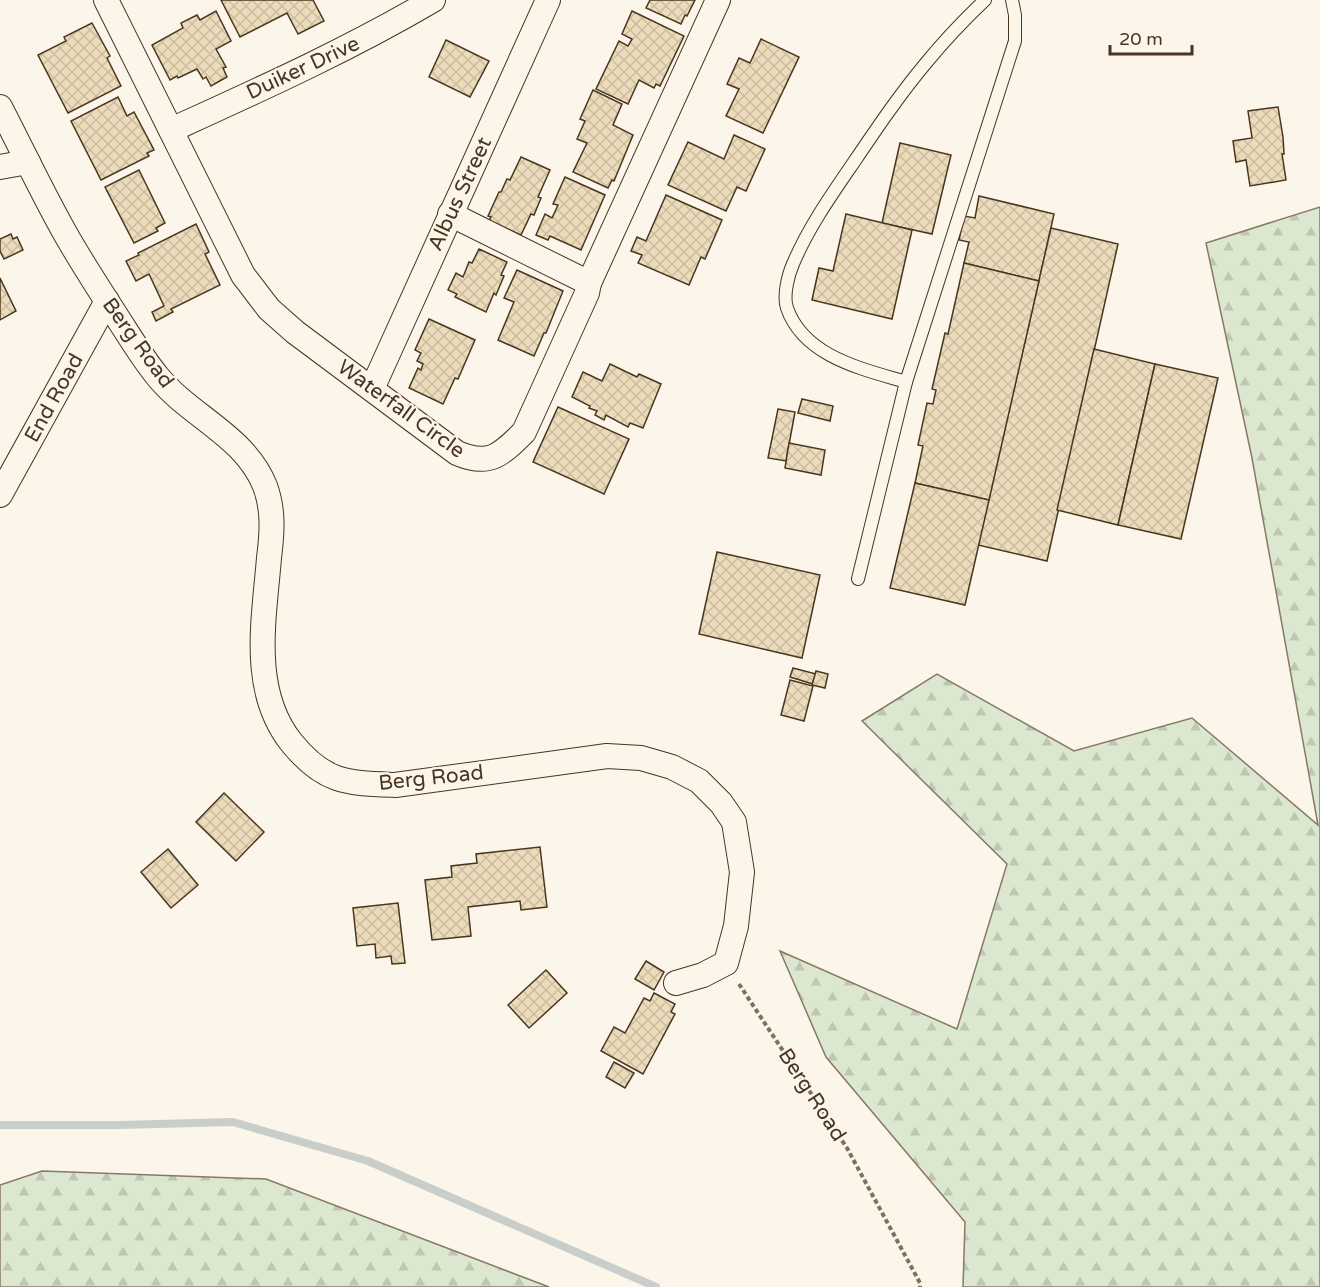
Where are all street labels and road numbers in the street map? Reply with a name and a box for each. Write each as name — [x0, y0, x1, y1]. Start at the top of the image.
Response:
street label: Duiker Drive — [242, 31, 364, 105]
street label: Albus Street — [423, 133, 497, 255]
street label: Berg Road — [97, 293, 179, 393]
street label: End Road — [19, 349, 89, 447]
street label: Waterfall Circle — [333, 355, 470, 464]
street label: Berg Road — [377, 760, 485, 796]
street label: Berg Road — [773, 1044, 851, 1146]

